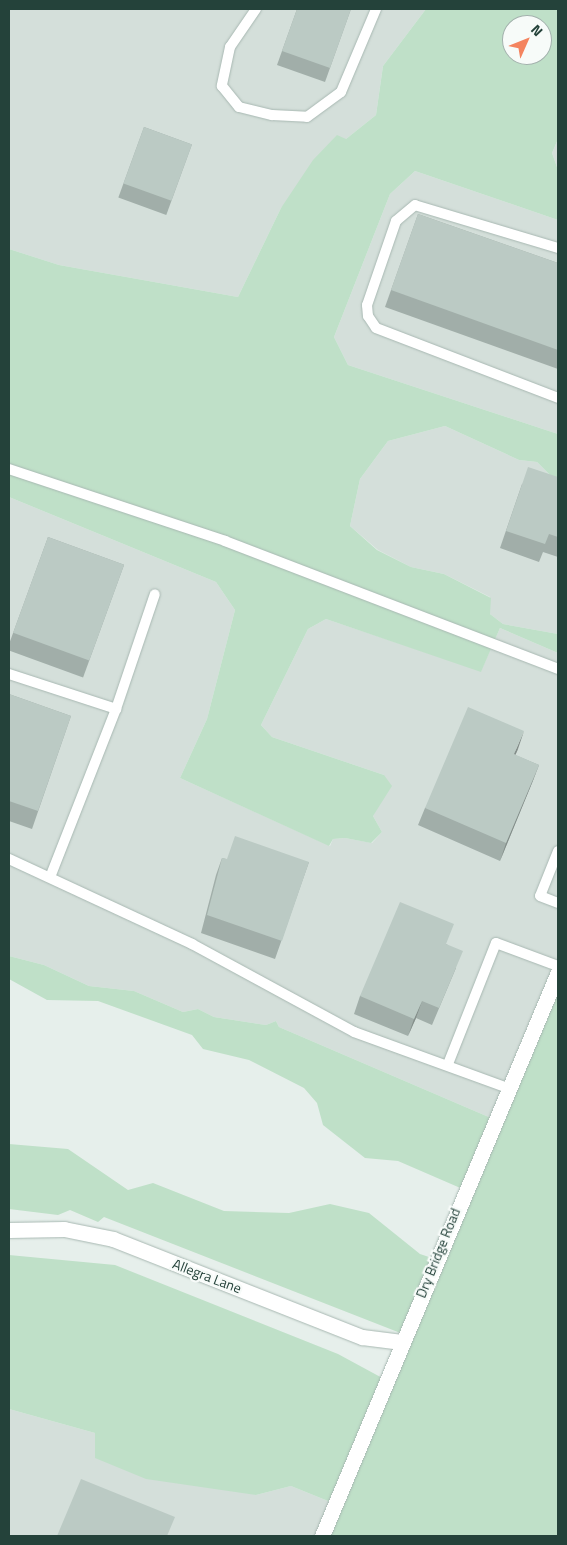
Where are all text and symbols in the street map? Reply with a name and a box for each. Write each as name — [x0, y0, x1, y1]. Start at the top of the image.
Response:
north arrow — [502, 15, 552, 65]
text: N — [527, 19, 548, 41]
street label: Dry Bridge Road — [412, 1206, 464, 1300]
street label: Allegra Lane — [170, 1255, 244, 1297]

